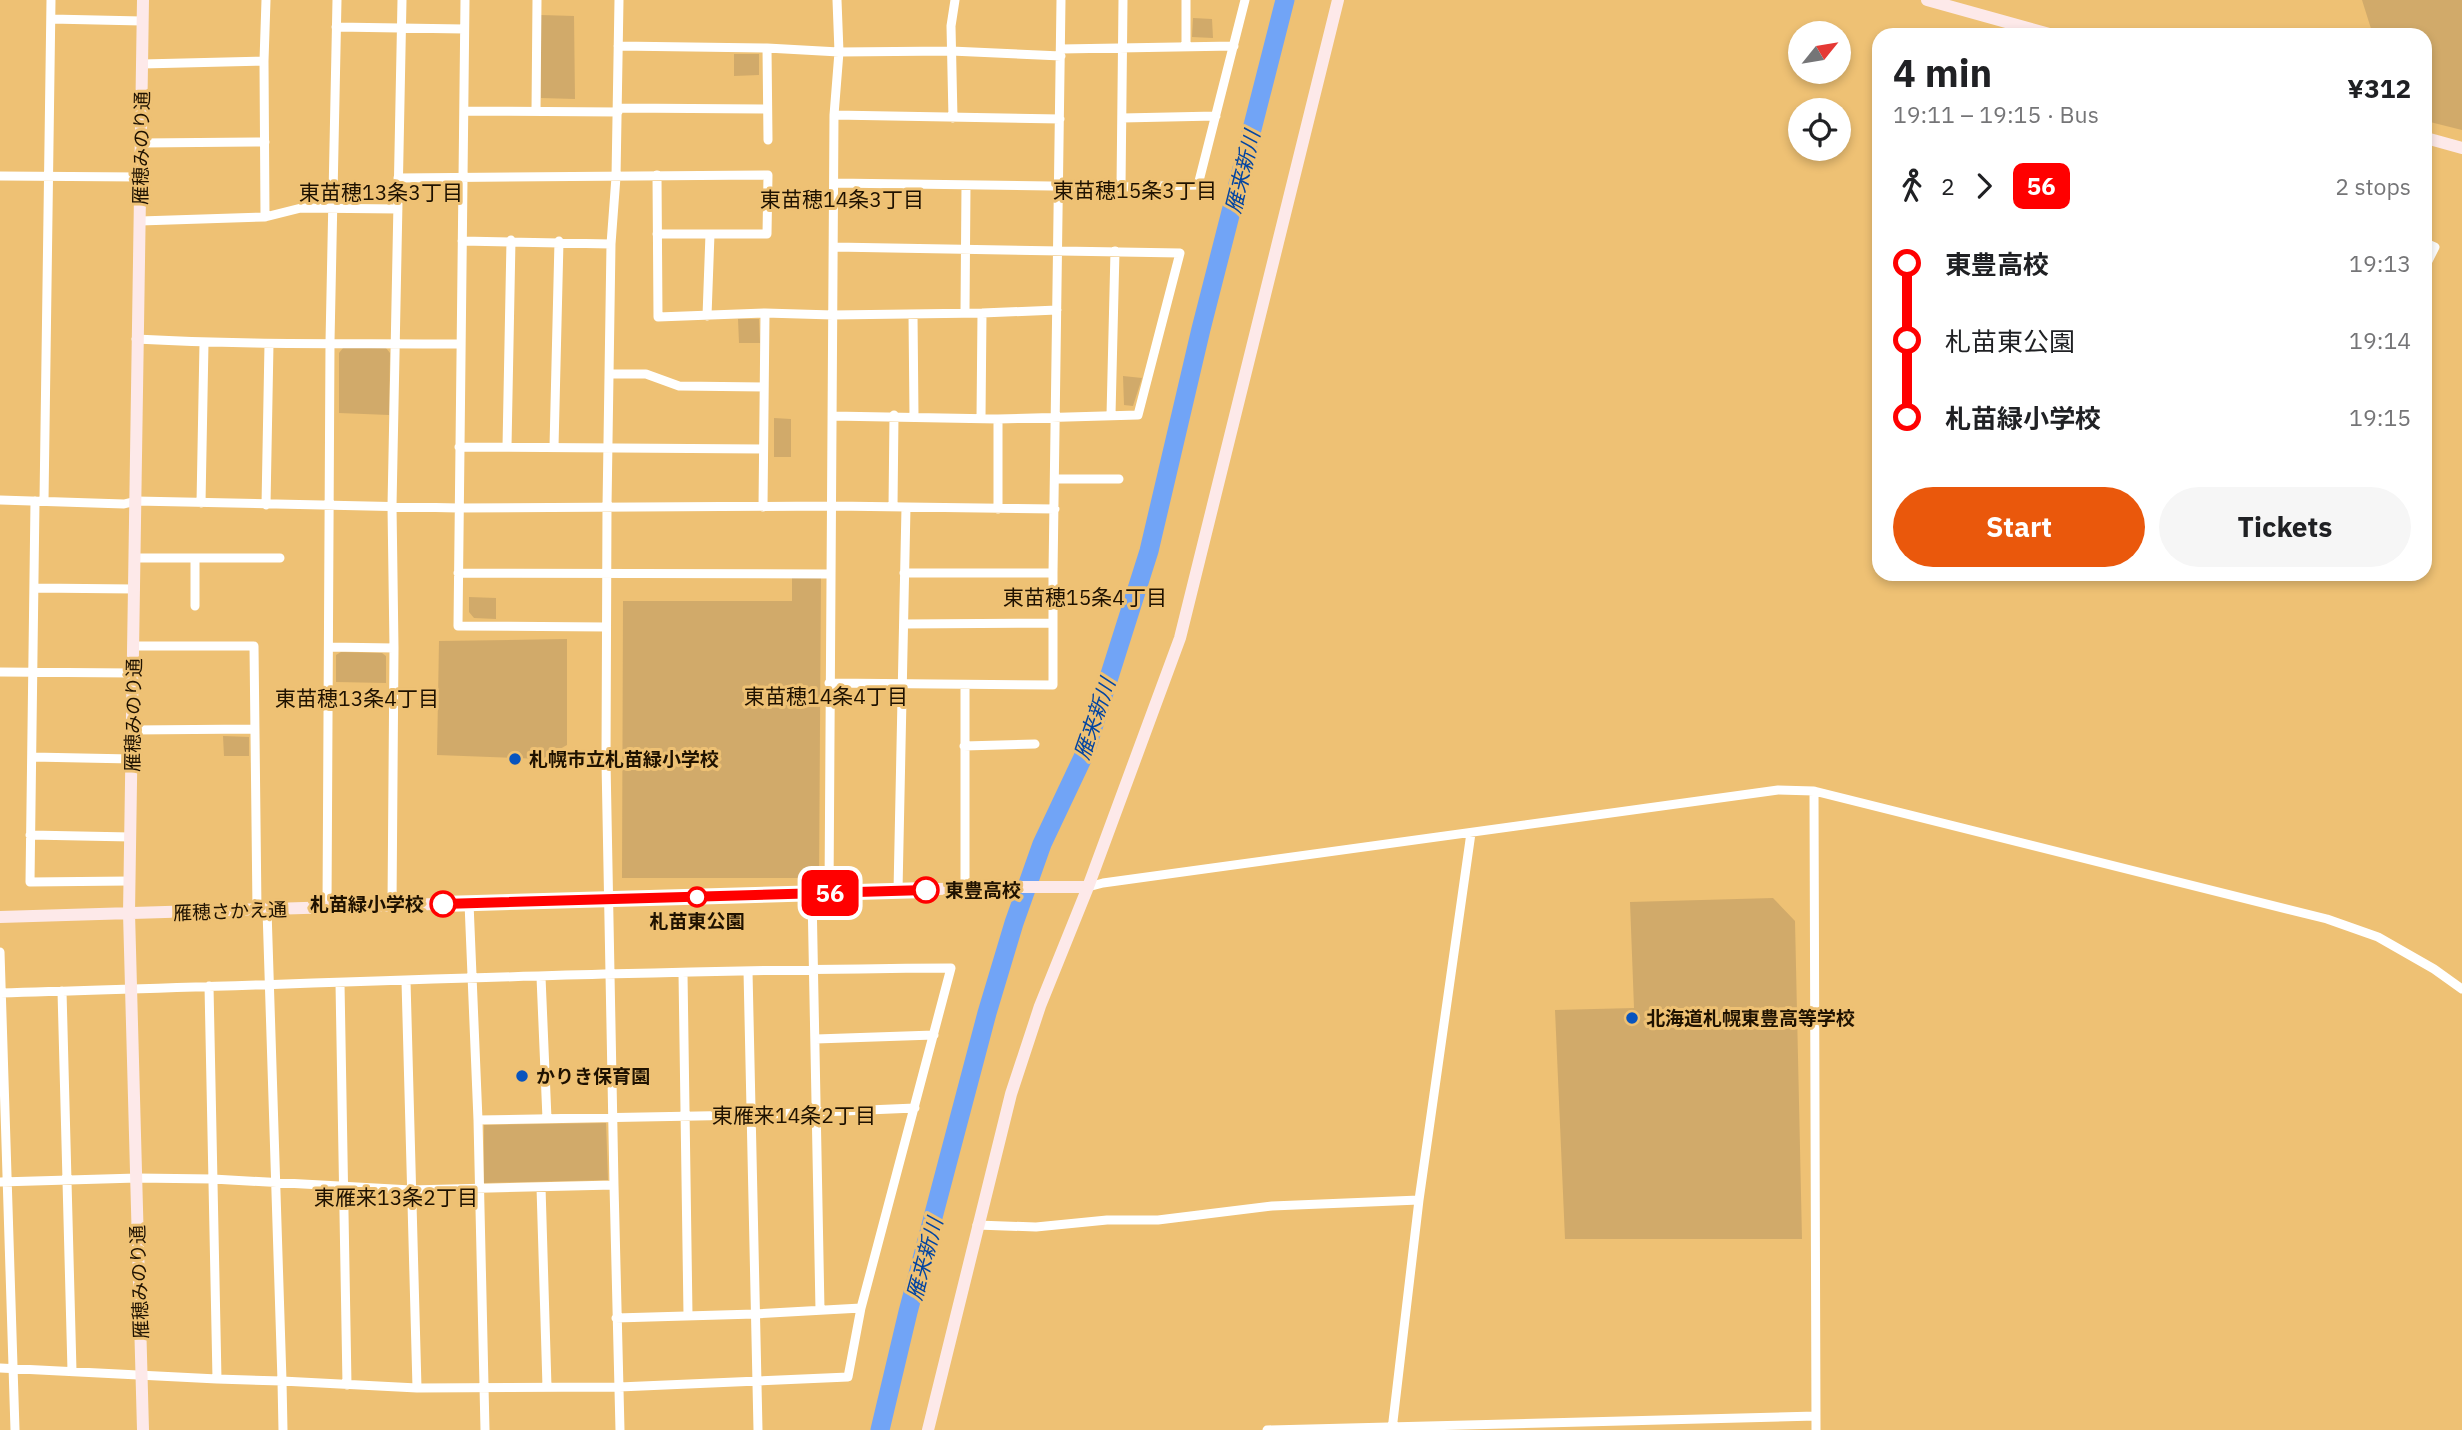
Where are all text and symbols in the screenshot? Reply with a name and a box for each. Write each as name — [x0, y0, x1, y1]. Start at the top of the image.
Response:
north arrow — [1788, 21, 1852, 84]
map controls — [1788, 21, 1851, 161]
text: 4 min — [1893, 48, 1992, 97]
text: ¥312 — [2347, 71, 2411, 105]
street label: 雁穂みのり通 — [128, 91, 154, 205]
button: locate — [1788, 98, 1851, 161]
text: 19:11 – 19:15 · Bus — [1893, 99, 2099, 129]
water label: 雁来新川 — [1218, 126, 1266, 216]
icon: walk — [1893, 167, 1931, 205]
icon: forward — [1965, 167, 2003, 205]
text: 56 — [2027, 170, 2056, 202]
text: 2 — [1941, 171, 1955, 201]
text: 2 stops — [2335, 171, 2411, 201]
district label: 東苗穂15条3丁目 — [1053, 176, 1217, 204]
district label: 東苗穂13条3丁目 — [299, 178, 463, 206]
district label: 東苗穂14条3丁目 — [760, 185, 924, 213]
text: 東豊高校 — [1945, 247, 2049, 281]
text: 19:13 — [2349, 248, 2411, 278]
text: 札苗東公園 — [1945, 324, 2075, 358]
text: 19:14 — [2349, 325, 2411, 355]
text: 札苗緑小学校 — [1945, 401, 2101, 435]
text: 19:15 — [2349, 402, 2411, 432]
button: Start — [1893, 487, 2145, 567]
button: Tickets — [2159, 487, 2411, 567]
district label: 東苗穂15条4丁目 — [1003, 583, 1167, 611]
street label: 雁穂みのり通 — [120, 658, 146, 772]
water label: 雁来新川 — [1067, 673, 1122, 763]
district label: 東苗穂14条4丁目 — [744, 682, 908, 710]
district label: 東苗穂13条4丁目 — [275, 684, 439, 712]
place label: 札幌市立札苗緑小学校 — [529, 747, 719, 771]
marker: 札幌市立札苗緑小学校 — [507, 751, 523, 767]
line badge: 56 — [798, 870, 862, 916]
text: 56 — [816, 877, 844, 909]
marker: 東豊高校 — [913, 877, 939, 903]
place label: 東豊高校 — [945, 878, 1021, 902]
marker: 札苗東公園 — [687, 887, 707, 907]
marker: 札苗緑小学校 — [430, 891, 456, 917]
place label: 札苗緑小学校 — [310, 892, 424, 916]
street label: 雁穂さかえ通 — [173, 897, 287, 925]
place label: 札苗東公園 — [649, 909, 745, 933]
place label: 北海道札幌東豊高等学校 — [1646, 1006, 1855, 1030]
marker: 北海道札幌東豊高等学校 — [1624, 1010, 1640, 1026]
place label: かりき保育園 — [536, 1064, 650, 1088]
marker: かりき保育園 — [514, 1068, 530, 1084]
district label: 東雁来14条2丁目 — [712, 1101, 876, 1129]
district label: 東雁来13条2丁目 — [314, 1183, 478, 1211]
water label: 雁来新川 — [900, 1213, 949, 1303]
street label: 雁穂みのり通 — [125, 1225, 153, 1339]

